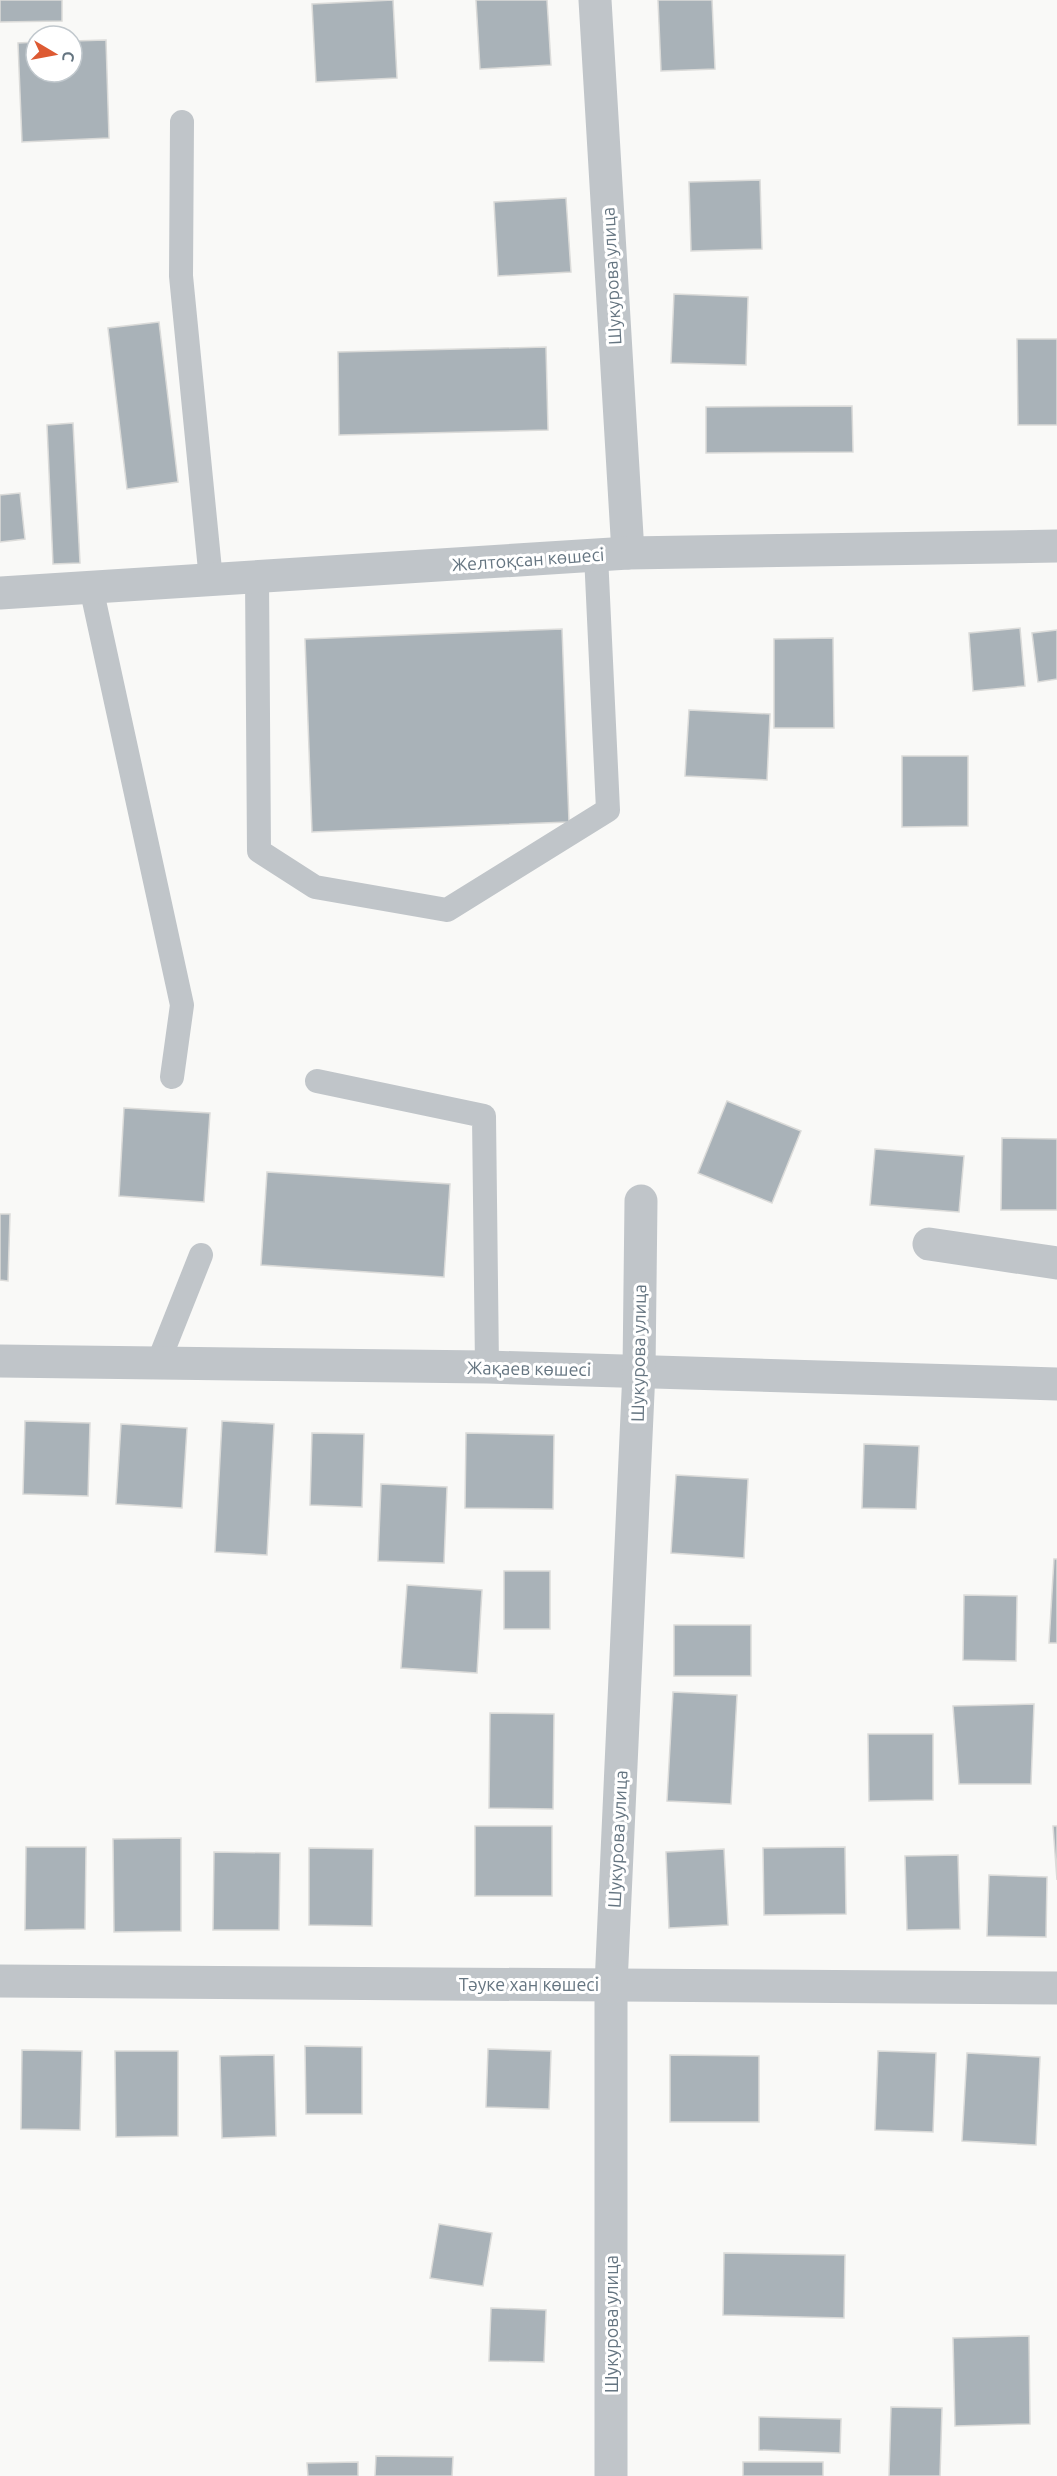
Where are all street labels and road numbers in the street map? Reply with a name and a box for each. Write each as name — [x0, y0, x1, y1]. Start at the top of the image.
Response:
street label: Шукурова улица — [597, 207, 625, 345]
street label: Желтоқсан көшесі — [451, 544, 605, 574]
street label: Шукурова улица — [627, 1284, 649, 1422]
street label: Жақаев көшесі — [467, 1357, 591, 1379]
street label: Шукурова улица — [603, 1770, 631, 1908]
street label: Тәуке хан көшесі — [459, 1974, 599, 1994]
street label: Шукурова улица — [601, 2255, 621, 2393]

